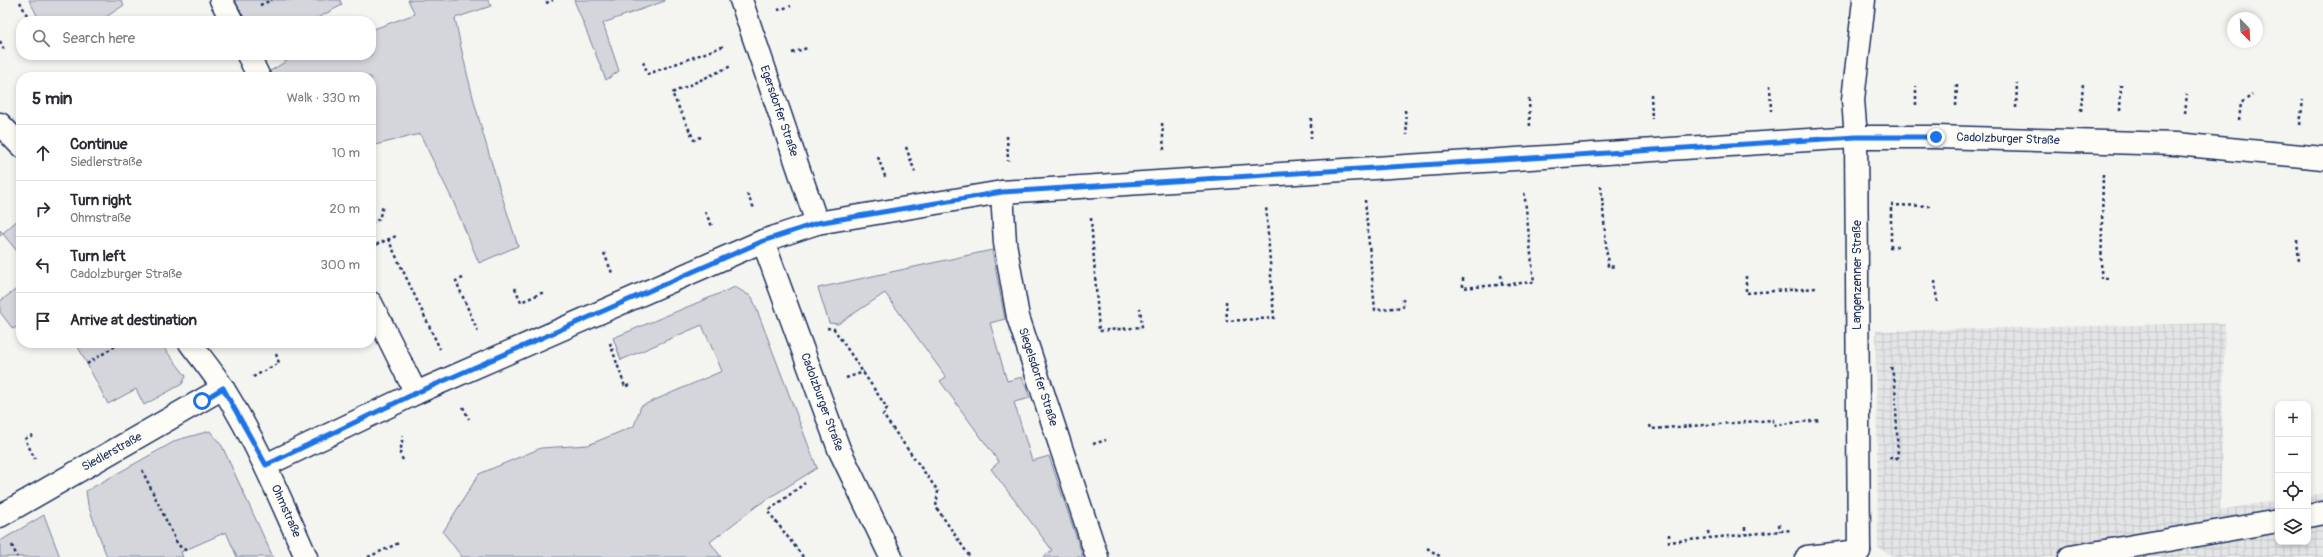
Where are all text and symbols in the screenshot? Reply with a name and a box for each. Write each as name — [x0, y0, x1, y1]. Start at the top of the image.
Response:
north arrow — [2227, 12, 2263, 48]
search box — [16, 16, 376, 60]
icon: search — [30, 27, 52, 49]
text: Search here — [62, 29, 135, 48]
street label: Egersdorfer Straße — [756, 63, 802, 159]
text: 5 min — [32, 88, 72, 109]
text: Walk · 330 m — [287, 90, 360, 106]
route end — [1927, 128, 1945, 146]
street label: Cadolzburger Straße — [1956, 130, 2060, 148]
text: Continue — [70, 135, 128, 154]
icon: ahead — [32, 142, 54, 164]
text: 10 m — [332, 145, 360, 161]
text: Siedlerstraße — [70, 154, 142, 170]
text: Turn right — [70, 191, 131, 210]
icon: right — [32, 198, 54, 220]
text: 20 m — [329, 201, 360, 217]
text: Ohmstraße — [70, 210, 131, 226]
street label: Langenzenner Straße — [1850, 220, 1865, 330]
text: Turn left — [70, 247, 126, 266]
icon: left — [32, 254, 54, 276]
text: 300 m — [321, 257, 360, 273]
text: Cadolzburger Straße — [70, 266, 182, 282]
icon: arrive — [32, 310, 54, 332]
text: Arrive at destination — [70, 311, 197, 330]
street label: Siegelsdorfer Straße — [1015, 326, 1061, 428]
street label: Cadolzburger Straße — [797, 351, 847, 453]
route start — [193, 392, 211, 410]
map controls — [2275, 401, 2311, 545]
button: + — [2275, 401, 2311, 437]
street label: Siedlerstraße — [79, 429, 145, 475]
button: − — [2275, 437, 2311, 473]
button: locate — [2275, 473, 2311, 509]
street label: Ohmstraße — [268, 482, 304, 540]
button: layers — [2275, 509, 2311, 545]

